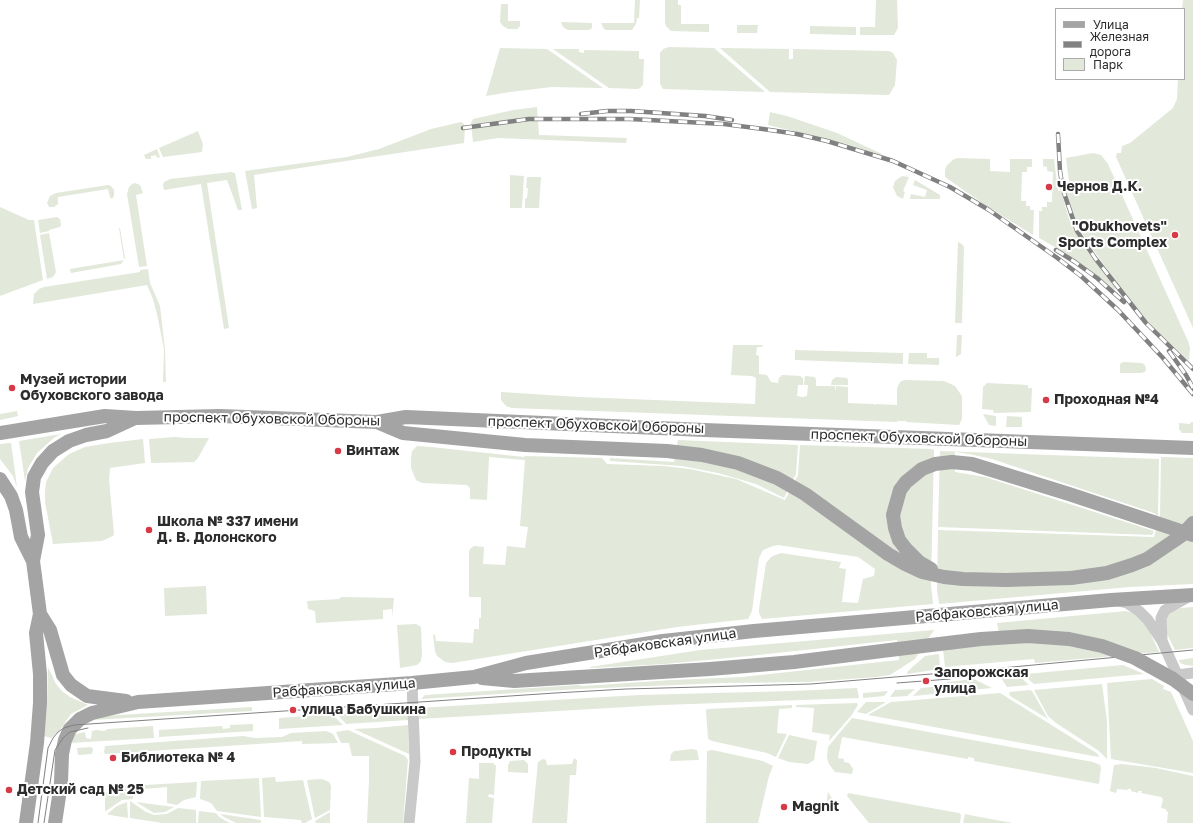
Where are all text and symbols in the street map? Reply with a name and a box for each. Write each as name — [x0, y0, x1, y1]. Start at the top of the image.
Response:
legend — [1055, 8, 1185, 80]
text: Улица — [1093, 17, 1129, 32]
text: Железная дорога — [1090, 29, 1149, 59]
text: Парк — [1093, 57, 1123, 72]
place label: Чернов Д.К. — [1057, 179, 1142, 195]
marker: Чернов Д.К. — [1044, 182, 1054, 192]
place label: "Obukhovets" Sports Complex — [1058, 219, 1167, 252]
marker: "Obukhovets" Sports Complex — [1170, 230, 1180, 240]
place label: Музей истории Обуховского завода — [20, 372, 164, 404]
marker: Музей истории Обуховского завода — [7, 383, 17, 393]
place label: Проходная №4 — [1054, 392, 1159, 408]
marker: Проходная №4 — [1041, 395, 1051, 405]
street label: проспект Обуховской Обороны — [163, 409, 381, 429]
street label: проспект Обуховской Обороны — [487, 413, 705, 437]
street label: проспект Обуховской Обороны — [810, 426, 1028, 450]
place label: Винтаж — [346, 443, 399, 459]
marker: Винтаж — [333, 446, 343, 456]
place label: Школа № 337 имени Д. В. Долонского — [157, 514, 298, 546]
marker: Школа № 337 имени Д. В. Долонского — [144, 525, 154, 535]
street label: Рабфаковская улица — [915, 596, 1059, 626]
street label: Рабфаковская улица — [593, 625, 737, 661]
place label: Запорожская улица — [934, 665, 1029, 698]
street label: Рабфаковская улица — [272, 675, 416, 701]
marker: Запорожская улица — [921, 676, 931, 686]
place label: улица Бабушкина — [301, 702, 426, 718]
marker: улица Бабушкина — [288, 705, 298, 715]
place label: Продукты — [461, 744, 531, 760]
marker: Продукты — [448, 747, 458, 757]
place label: Библиотека № 4 — [121, 750, 235, 766]
marker: Библиотека № 4 — [108, 753, 118, 763]
place label: Детский сад № 25 — [17, 782, 144, 798]
marker: Детский сад № 25 — [4, 785, 14, 795]
place label: Magnit — [792, 799, 839, 815]
marker: Magnit — [779, 802, 789, 812]

